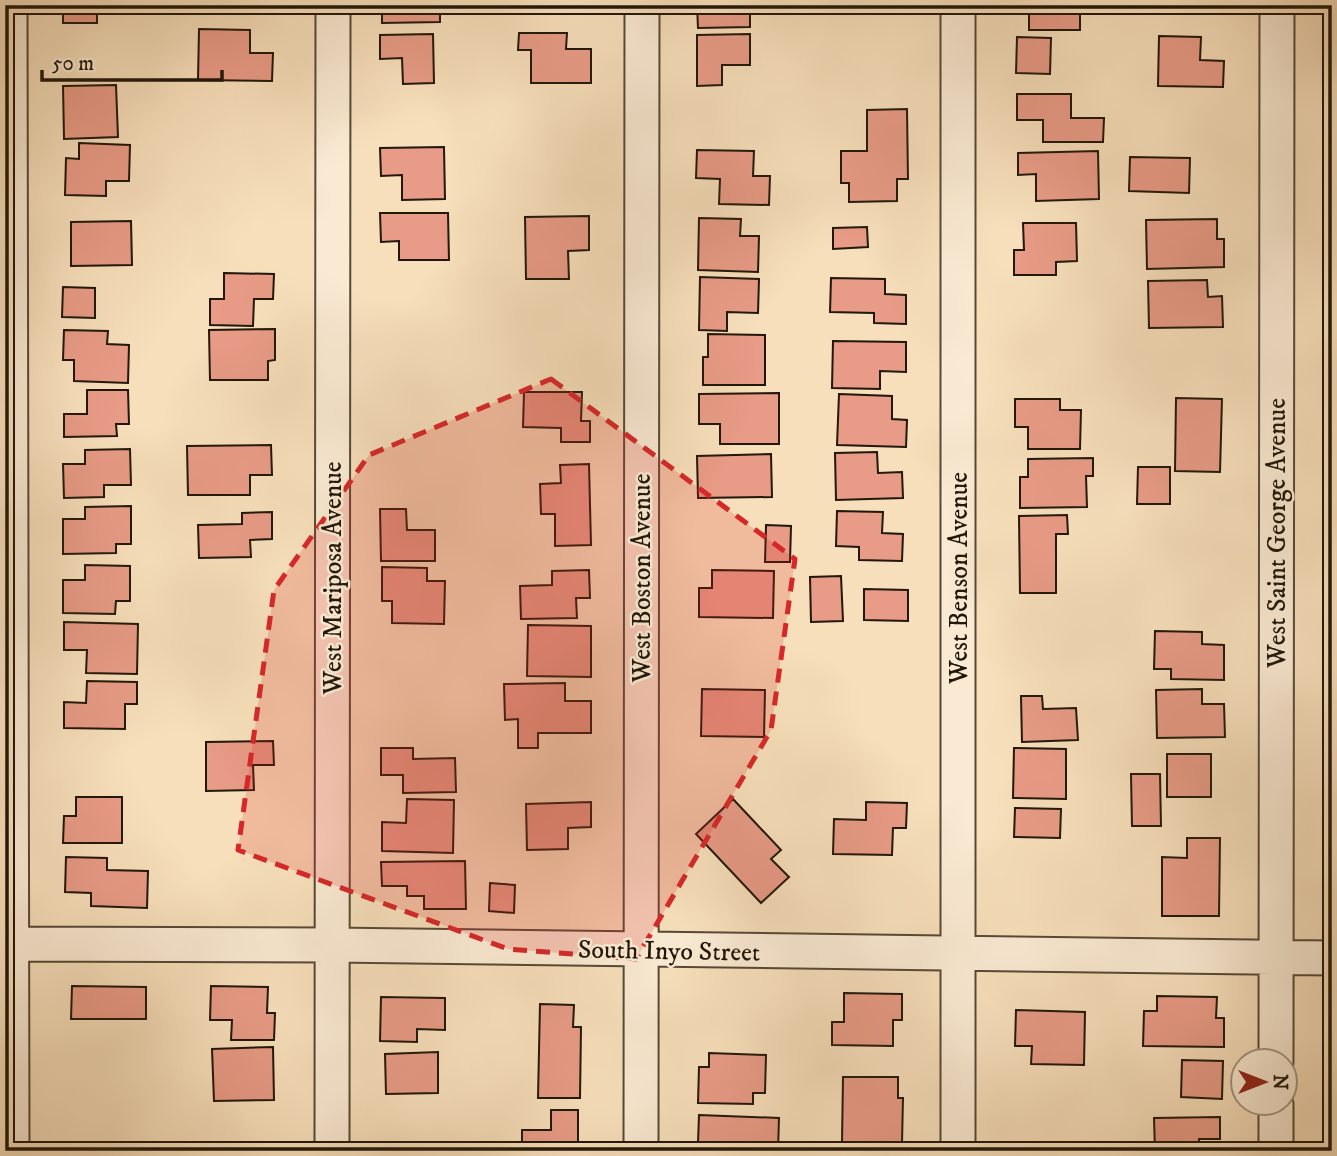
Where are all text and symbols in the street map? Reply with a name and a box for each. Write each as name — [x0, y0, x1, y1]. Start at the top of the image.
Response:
scale bar — [42, 38, 222, 82]
text: 50 m — [52, 51, 94, 77]
street label: West Saint George Avenue — [1261, 398, 1294, 669]
street label: West Mariposa Avenue — [317, 461, 350, 696]
street label: West Benson Avenue — [943, 472, 976, 685]
street label: West Boston Avenue — [626, 474, 659, 683]
street label: South Inyo Street — [577, 933, 760, 970]
north arrow — [1228, 1048, 1298, 1118]
text: N — [1268, 1074, 1291, 1090]

